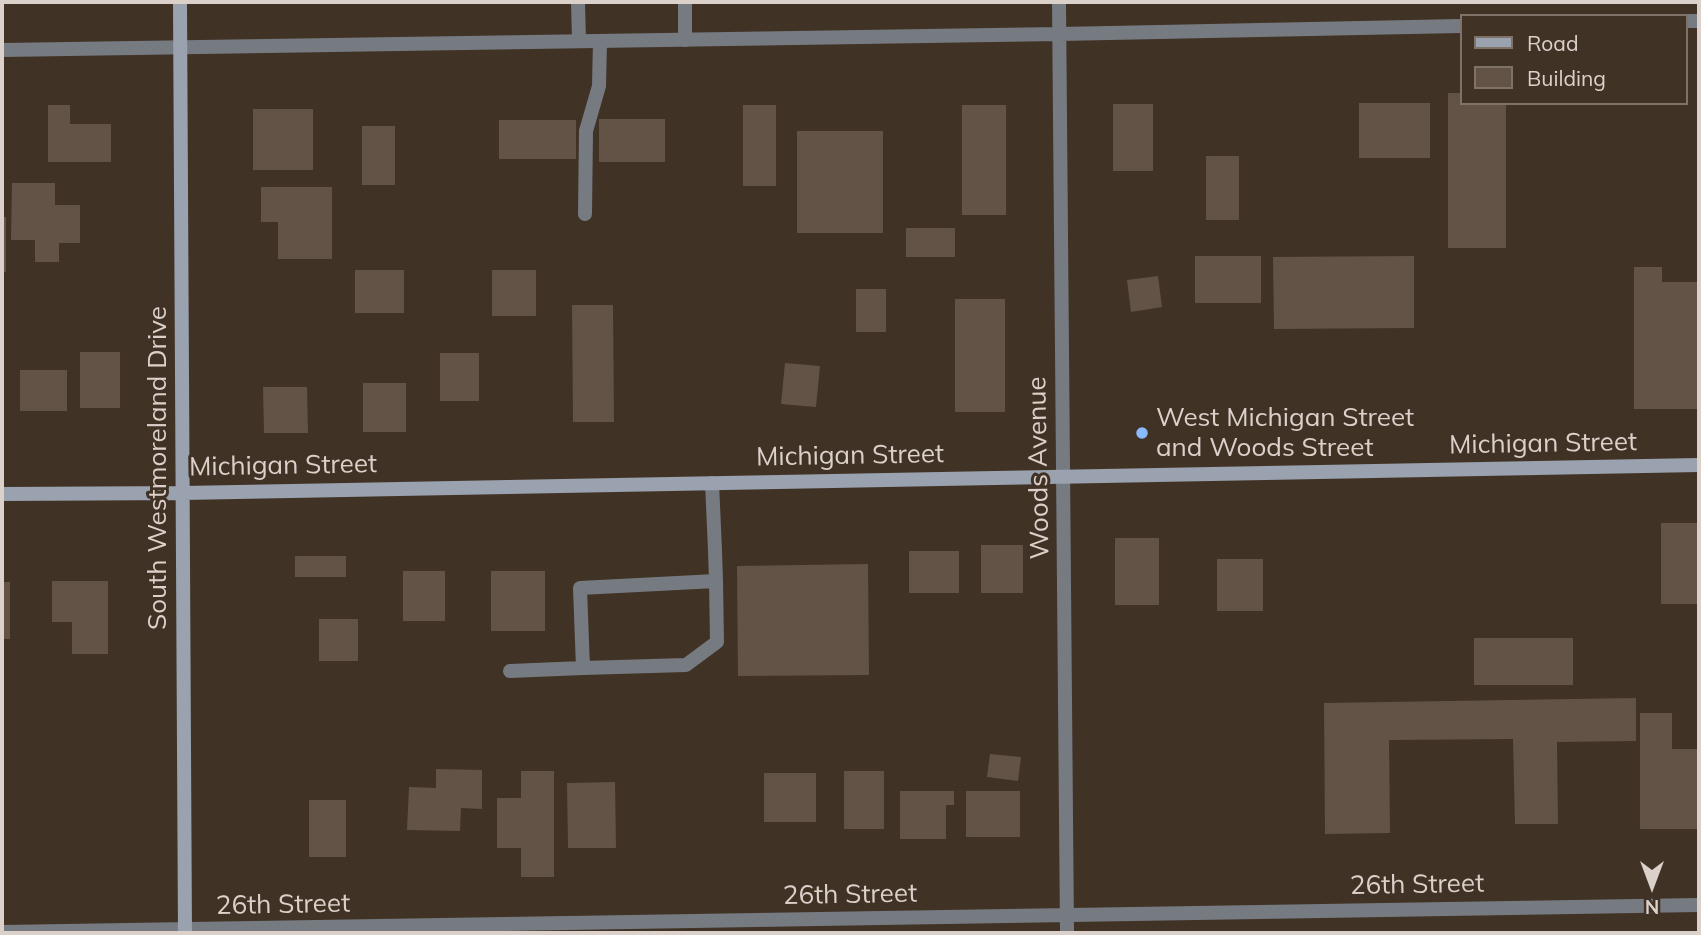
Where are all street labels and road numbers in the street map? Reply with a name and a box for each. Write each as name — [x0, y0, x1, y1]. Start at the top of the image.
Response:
street label: South Westmoreland Drive — [142, 306, 174, 630]
street label: Woods Avenue — [1022, 376, 1056, 560]
street label: Michigan Street — [1449, 427, 1637, 461]
street label: Michigan Street — [756, 439, 944, 473]
street label: Michigan Street — [189, 449, 377, 483]
street label: 26th Street — [1350, 868, 1484, 902]
street label: 26th Street — [783, 878, 917, 912]
street label: 26th Street — [216, 888, 350, 922]

